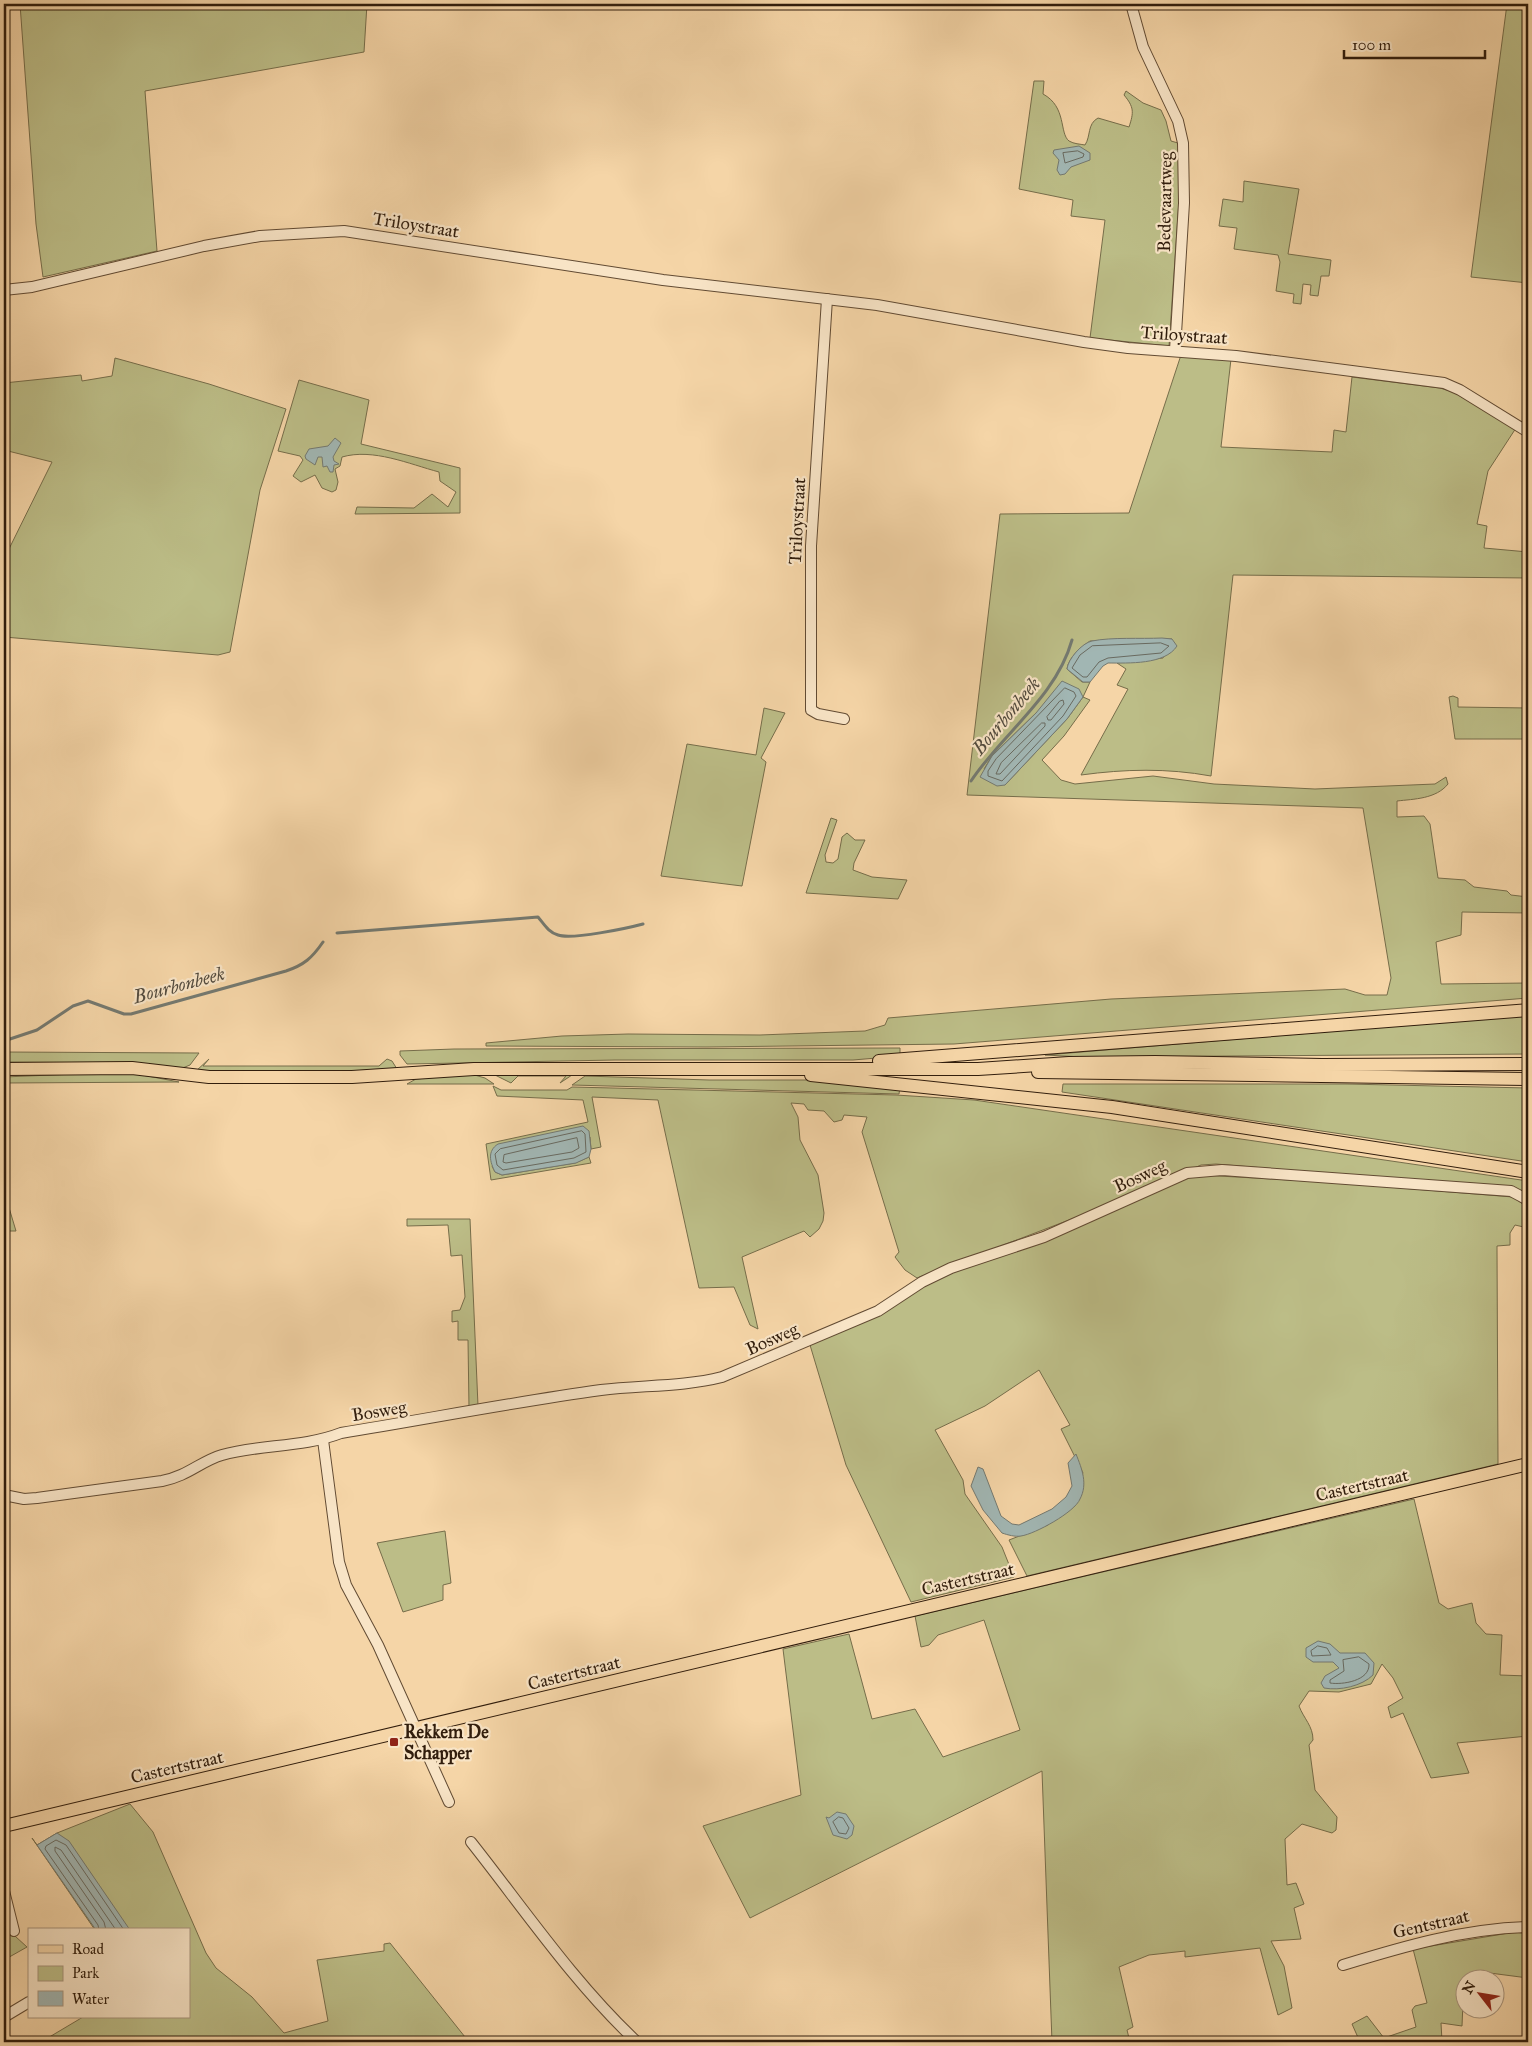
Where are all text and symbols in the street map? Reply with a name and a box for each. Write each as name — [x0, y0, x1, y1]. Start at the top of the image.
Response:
scale bar — [1344, 28, 1486, 60]
text: 100 m — [1352, 36, 1392, 54]
street label: Bedevaartweg — [1153, 151, 1178, 252]
street label: Triloystraat — [371, 207, 461, 243]
street label: Triloystraat — [1140, 321, 1229, 349]
street label: Triloystraat — [784, 476, 810, 565]
water label: Bourbonbeek — [966, 672, 1045, 760]
water label: Bourbonbeek — [130, 962, 228, 1009]
street label: Bosweg — [1110, 1154, 1171, 1199]
street label: Bosweg — [742, 1317, 803, 1361]
street label: Bosweg — [350, 1396, 409, 1427]
street label: Castertstraat — [1313, 1463, 1411, 1506]
street label: Castertstraat — [919, 1557, 1017, 1600]
street label: Castertstraat — [525, 1651, 623, 1695]
place label: Rekkem De Schapper — [404, 1721, 489, 1765]
marker: Rekkem De Schapper — [388, 1736, 400, 1748]
street label: Castertstraat — [128, 1745, 226, 1788]
street label: Gentstraat — [1391, 1904, 1472, 1943]
legend — [28, 1928, 190, 2018]
text: Road — [72, 1940, 104, 1958]
text: Park — [72, 1964, 99, 1982]
north arrow — [1454, 1968, 1504, 2018]
text: N — [1459, 1978, 1480, 1997]
text: Water — [72, 1990, 109, 2008]

